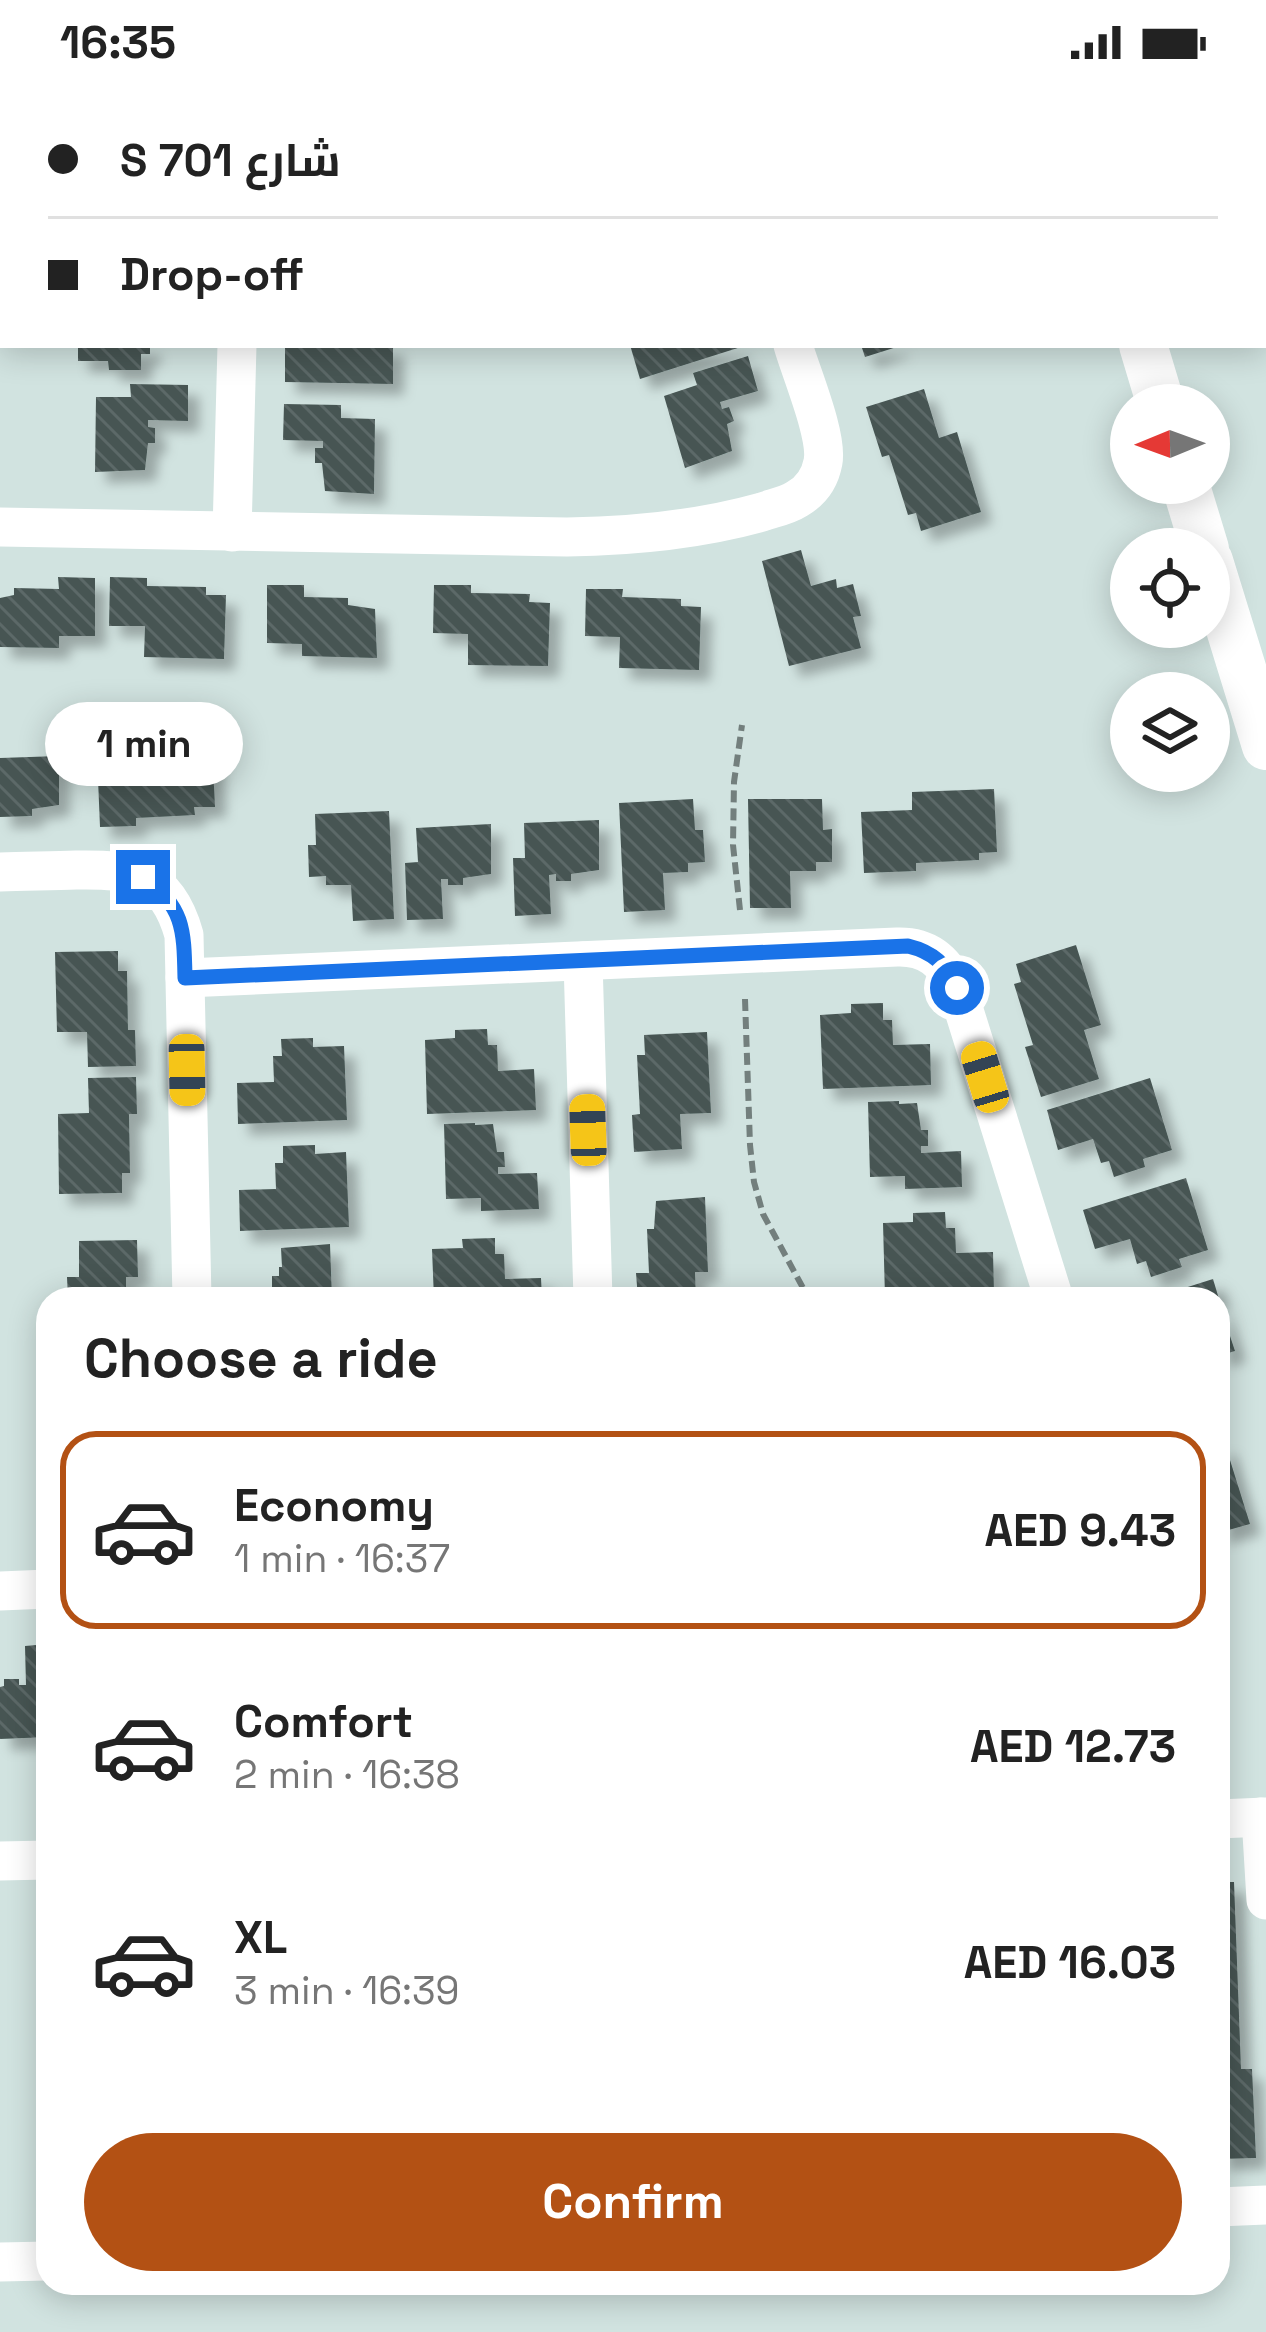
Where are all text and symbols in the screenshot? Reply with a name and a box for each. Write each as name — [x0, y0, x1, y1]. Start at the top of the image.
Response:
text: 16:35 — [60, 14, 176, 71]
text: S 701 شارع — [120, 132, 341, 189]
text: Drop-off — [120, 246, 304, 303]
north arrow — [1110, 384, 1230, 504]
map controls — [1110, 384, 1230, 792]
button: locate — [1110, 528, 1230, 648]
button: layers — [1110, 672, 1230, 792]
callout: 1 min — [44, 703, 242, 787]
text: 1 min — [96, 719, 192, 768]
route end — [116, 850, 170, 904]
route start — [930, 961, 984, 1015]
car — [168, 1034, 206, 1106]
car — [957, 1037, 1013, 1117]
car — [569, 1093, 607, 1167]
text: Choose a ride — [84, 1324, 438, 1393]
icon: car — [90, 1476, 198, 1584]
text: Economy — [234, 1477, 434, 1534]
text: AED 9.43 — [984, 1502, 1176, 1559]
text: 1 min · 16:37 — [234, 1534, 450, 1583]
icon: car — [90, 1692, 198, 1800]
text: Comfort — [234, 1693, 413, 1750]
text: AED 12.73 — [970, 1718, 1176, 1775]
text: 2 min · 16:38 — [234, 1750, 460, 1799]
icon: car — [90, 1908, 198, 2016]
text: XL — [234, 1909, 287, 1966]
text: AED 16.03 — [964, 1934, 1176, 1991]
text: 3 min · 16:39 — [234, 1966, 459, 2015]
button: Confirm — [84, 2133, 1182, 2271]

